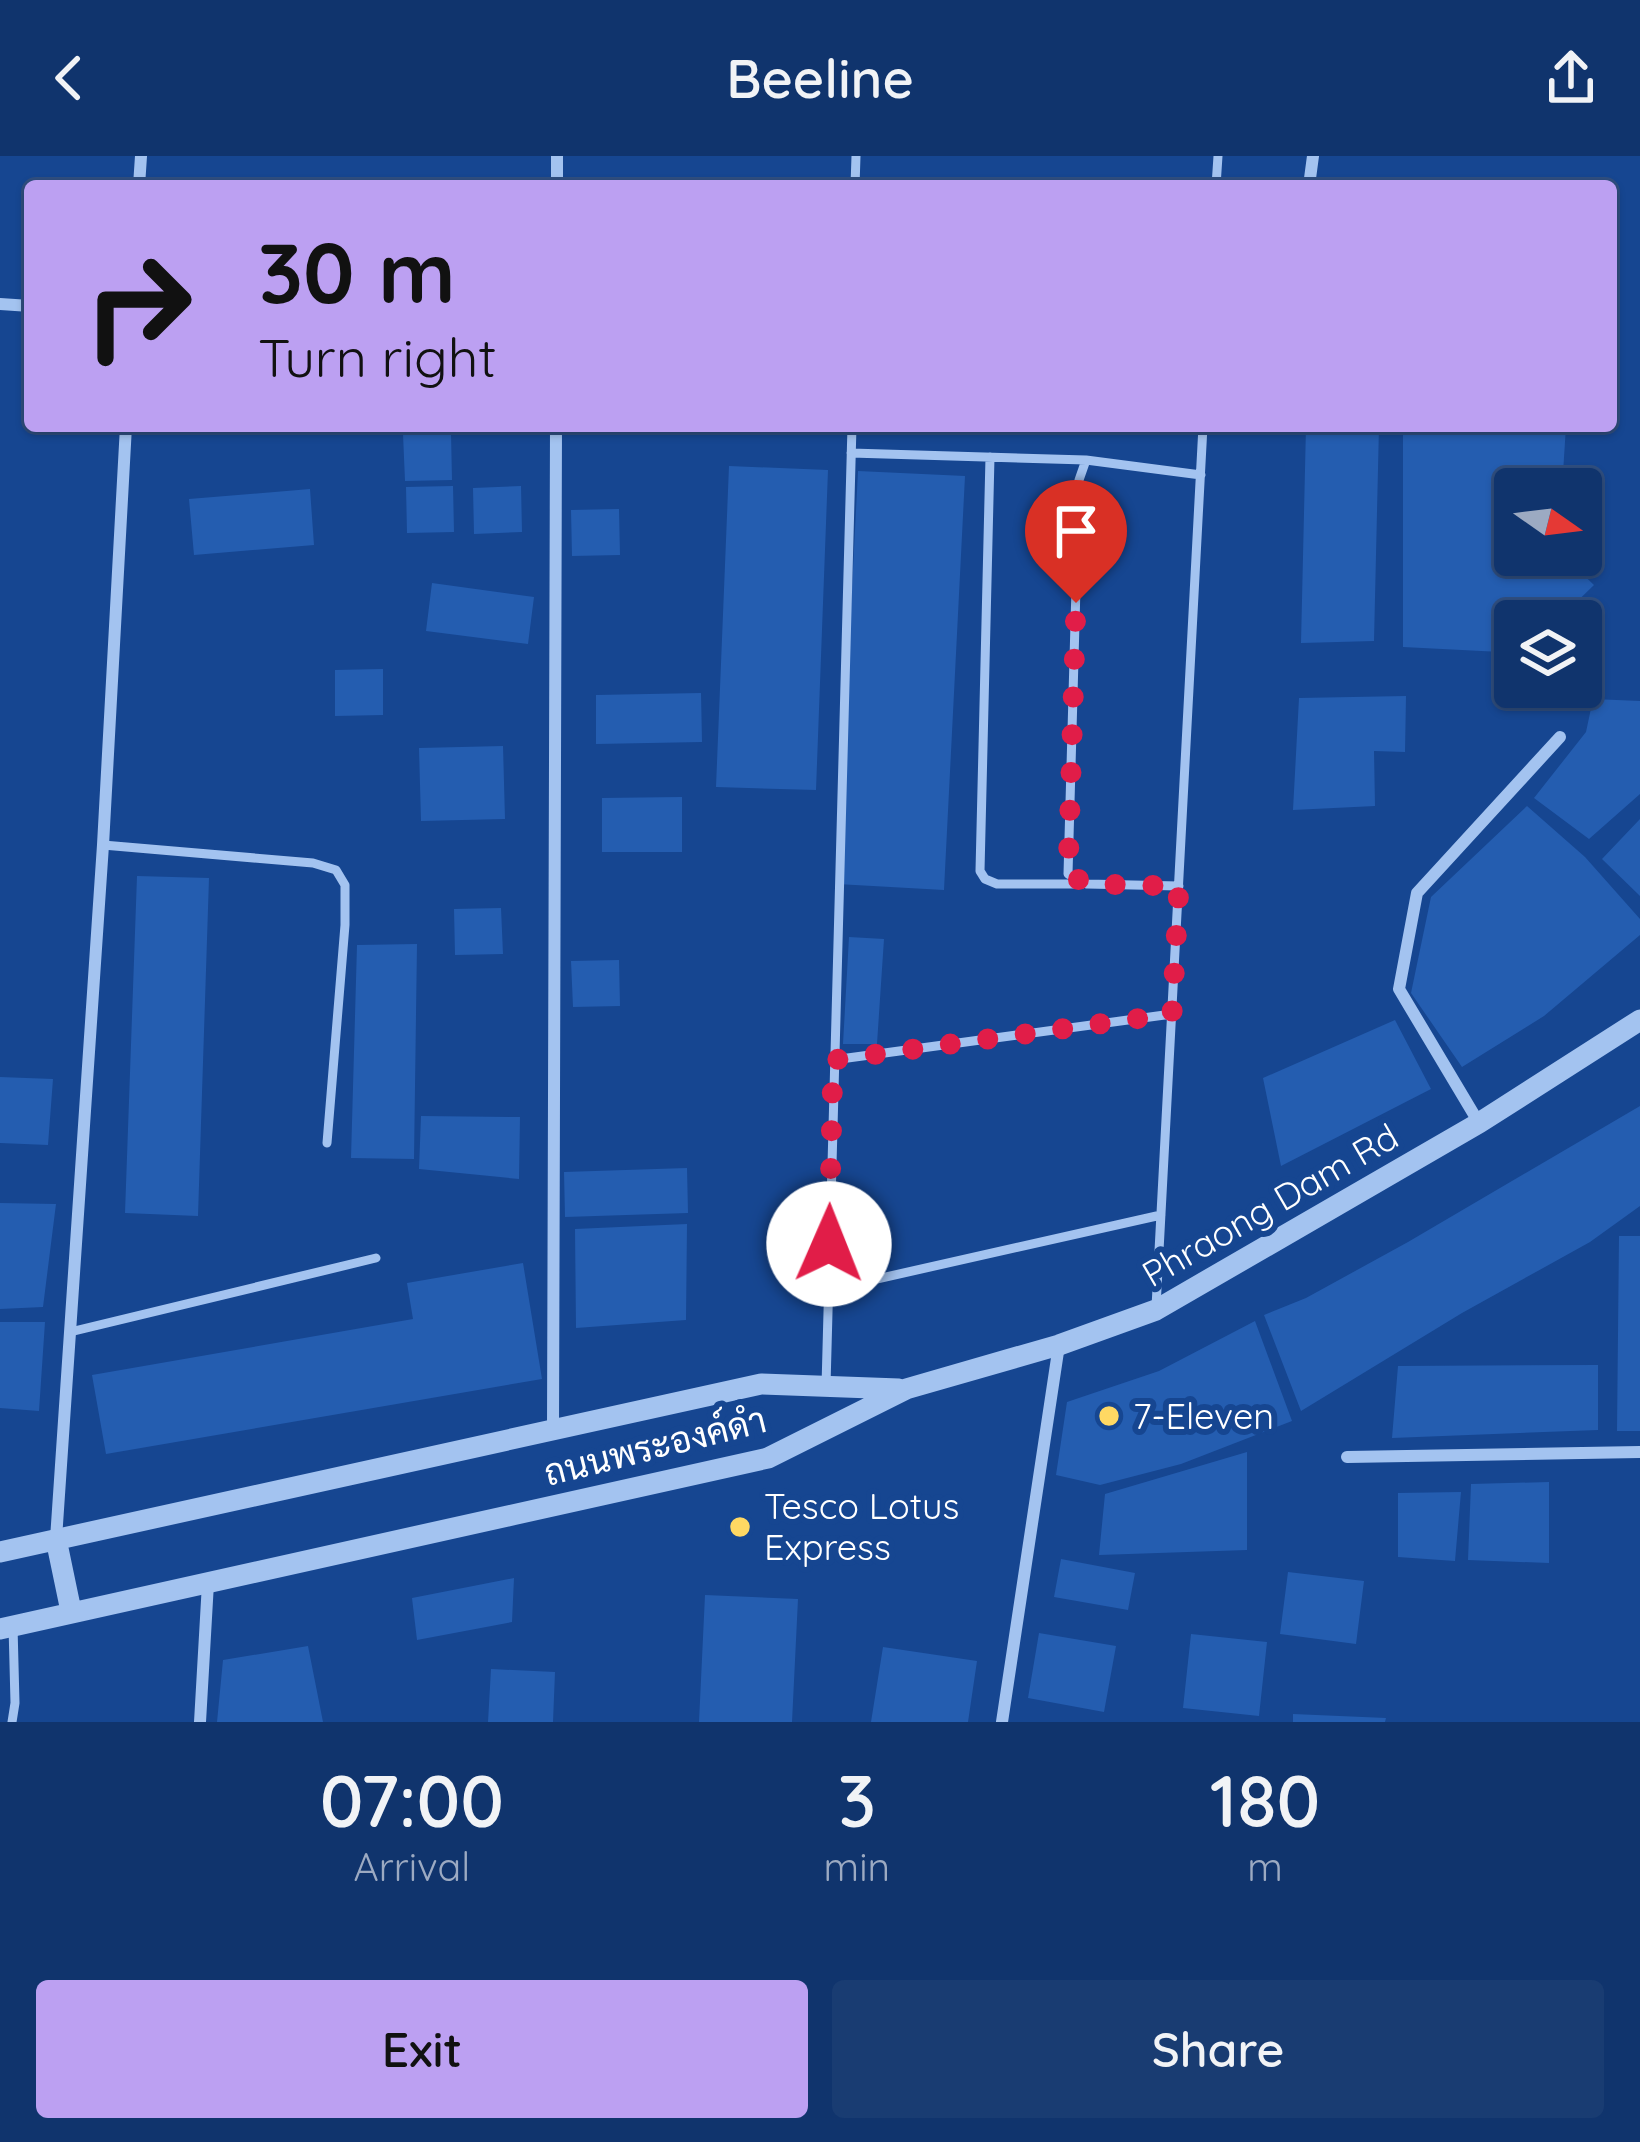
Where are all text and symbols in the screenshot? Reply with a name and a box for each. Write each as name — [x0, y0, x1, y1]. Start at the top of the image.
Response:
text: Beeline — [726, 44, 914, 112]
icon: back — [36, 45, 102, 111]
icon: share — [1538, 45, 1604, 111]
text: 30 m — [258, 219, 456, 324]
icon: right — [60, 228, 216, 384]
text: Turn right — [258, 323, 497, 391]
north arrow — [1494, 468, 1602, 576]
map controls — [1494, 468, 1602, 708]
pin — [1025, 480, 1127, 603]
icon: arrive — [1043, 498, 1109, 564]
button: layers — [1494, 600, 1602, 708]
street label: Phraong Dam Rd — [1134, 1113, 1406, 1296]
position arrow — [766, 1181, 892, 1307]
place label: 7-Eleven — [1133, 1393, 1274, 1438]
street label: ถนนพระองค์ดำ — [539, 1396, 771, 1495]
marker: 7-Eleven — [1096, 1403, 1122, 1429]
place label: Tesco Lotus Express — [764, 1483, 959, 1569]
marker: Tesco Lotus Express — [727, 1514, 753, 1540]
text: 07:00 — [320, 1755, 504, 1845]
text: 3 — [838, 1755, 876, 1845]
text: 180 — [1210, 1755, 1320, 1845]
text: Arrival — [353, 1842, 470, 1891]
text: min — [824, 1842, 890, 1891]
text: m — [1247, 1842, 1283, 1891]
button: Exit — [36, 1980, 808, 2118]
button: Share — [832, 1980, 1604, 2118]

